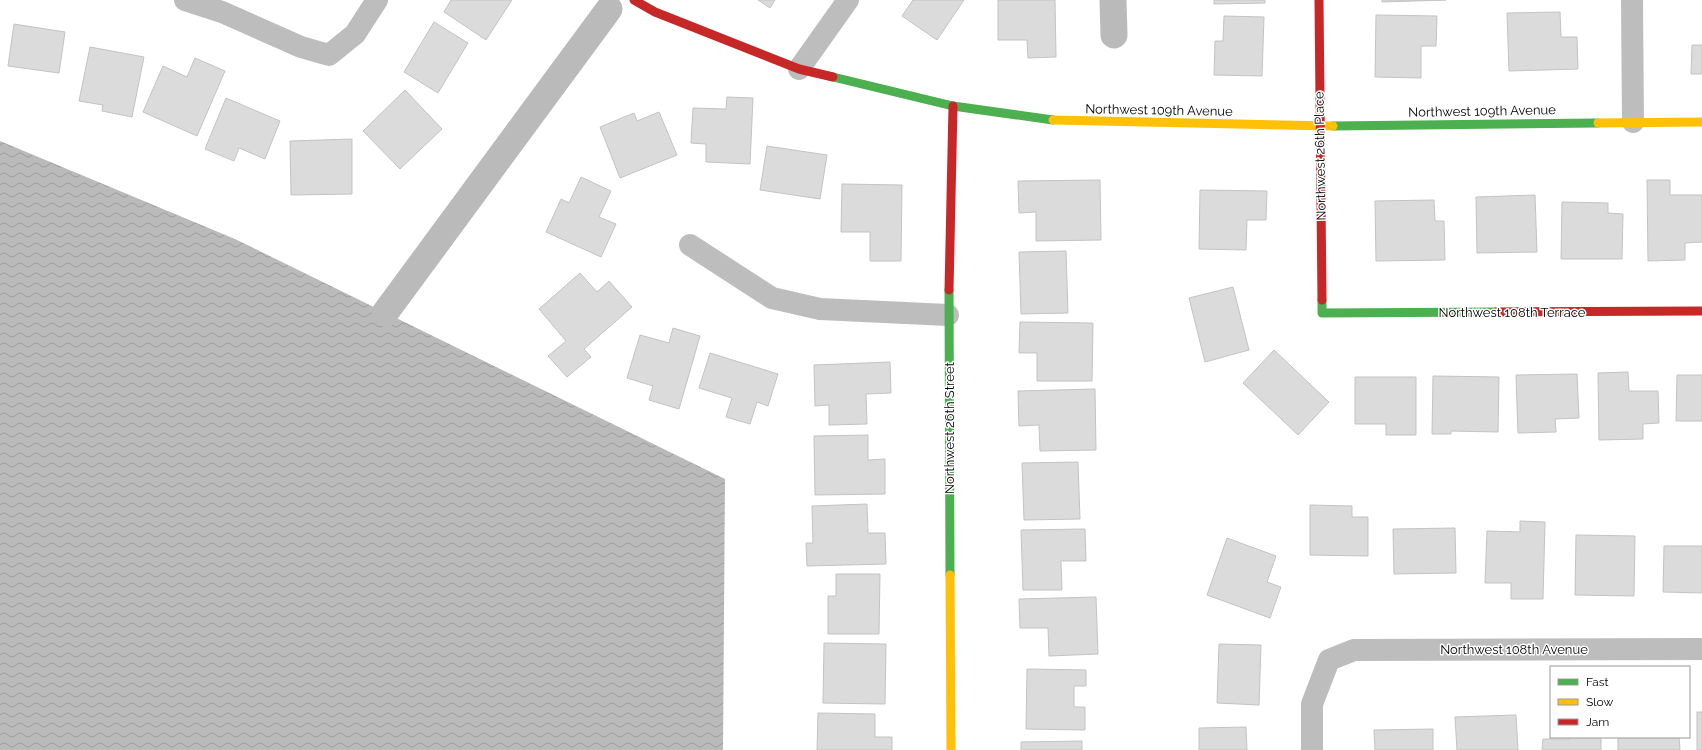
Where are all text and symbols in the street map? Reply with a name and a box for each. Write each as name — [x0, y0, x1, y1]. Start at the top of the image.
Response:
street label: Northwest 26th Place — [1311, 91, 1329, 221]
street label: Northwest 109th Avenue — [1085, 101, 1233, 119]
street label: Northwest 109th Avenue — [1408, 102, 1556, 120]
street label: Northwest 108th Terrace — [1438, 305, 1586, 320]
street label: Northwest 26th Street — [942, 361, 957, 494]
street label: Northwest 108th Avenue — [1440, 642, 1588, 657]
legend — [1550, 666, 1690, 738]
text: Fast — [1586, 675, 1609, 689]
text: Slow — [1586, 695, 1613, 709]
text: Jam — [1586, 715, 1609, 729]

